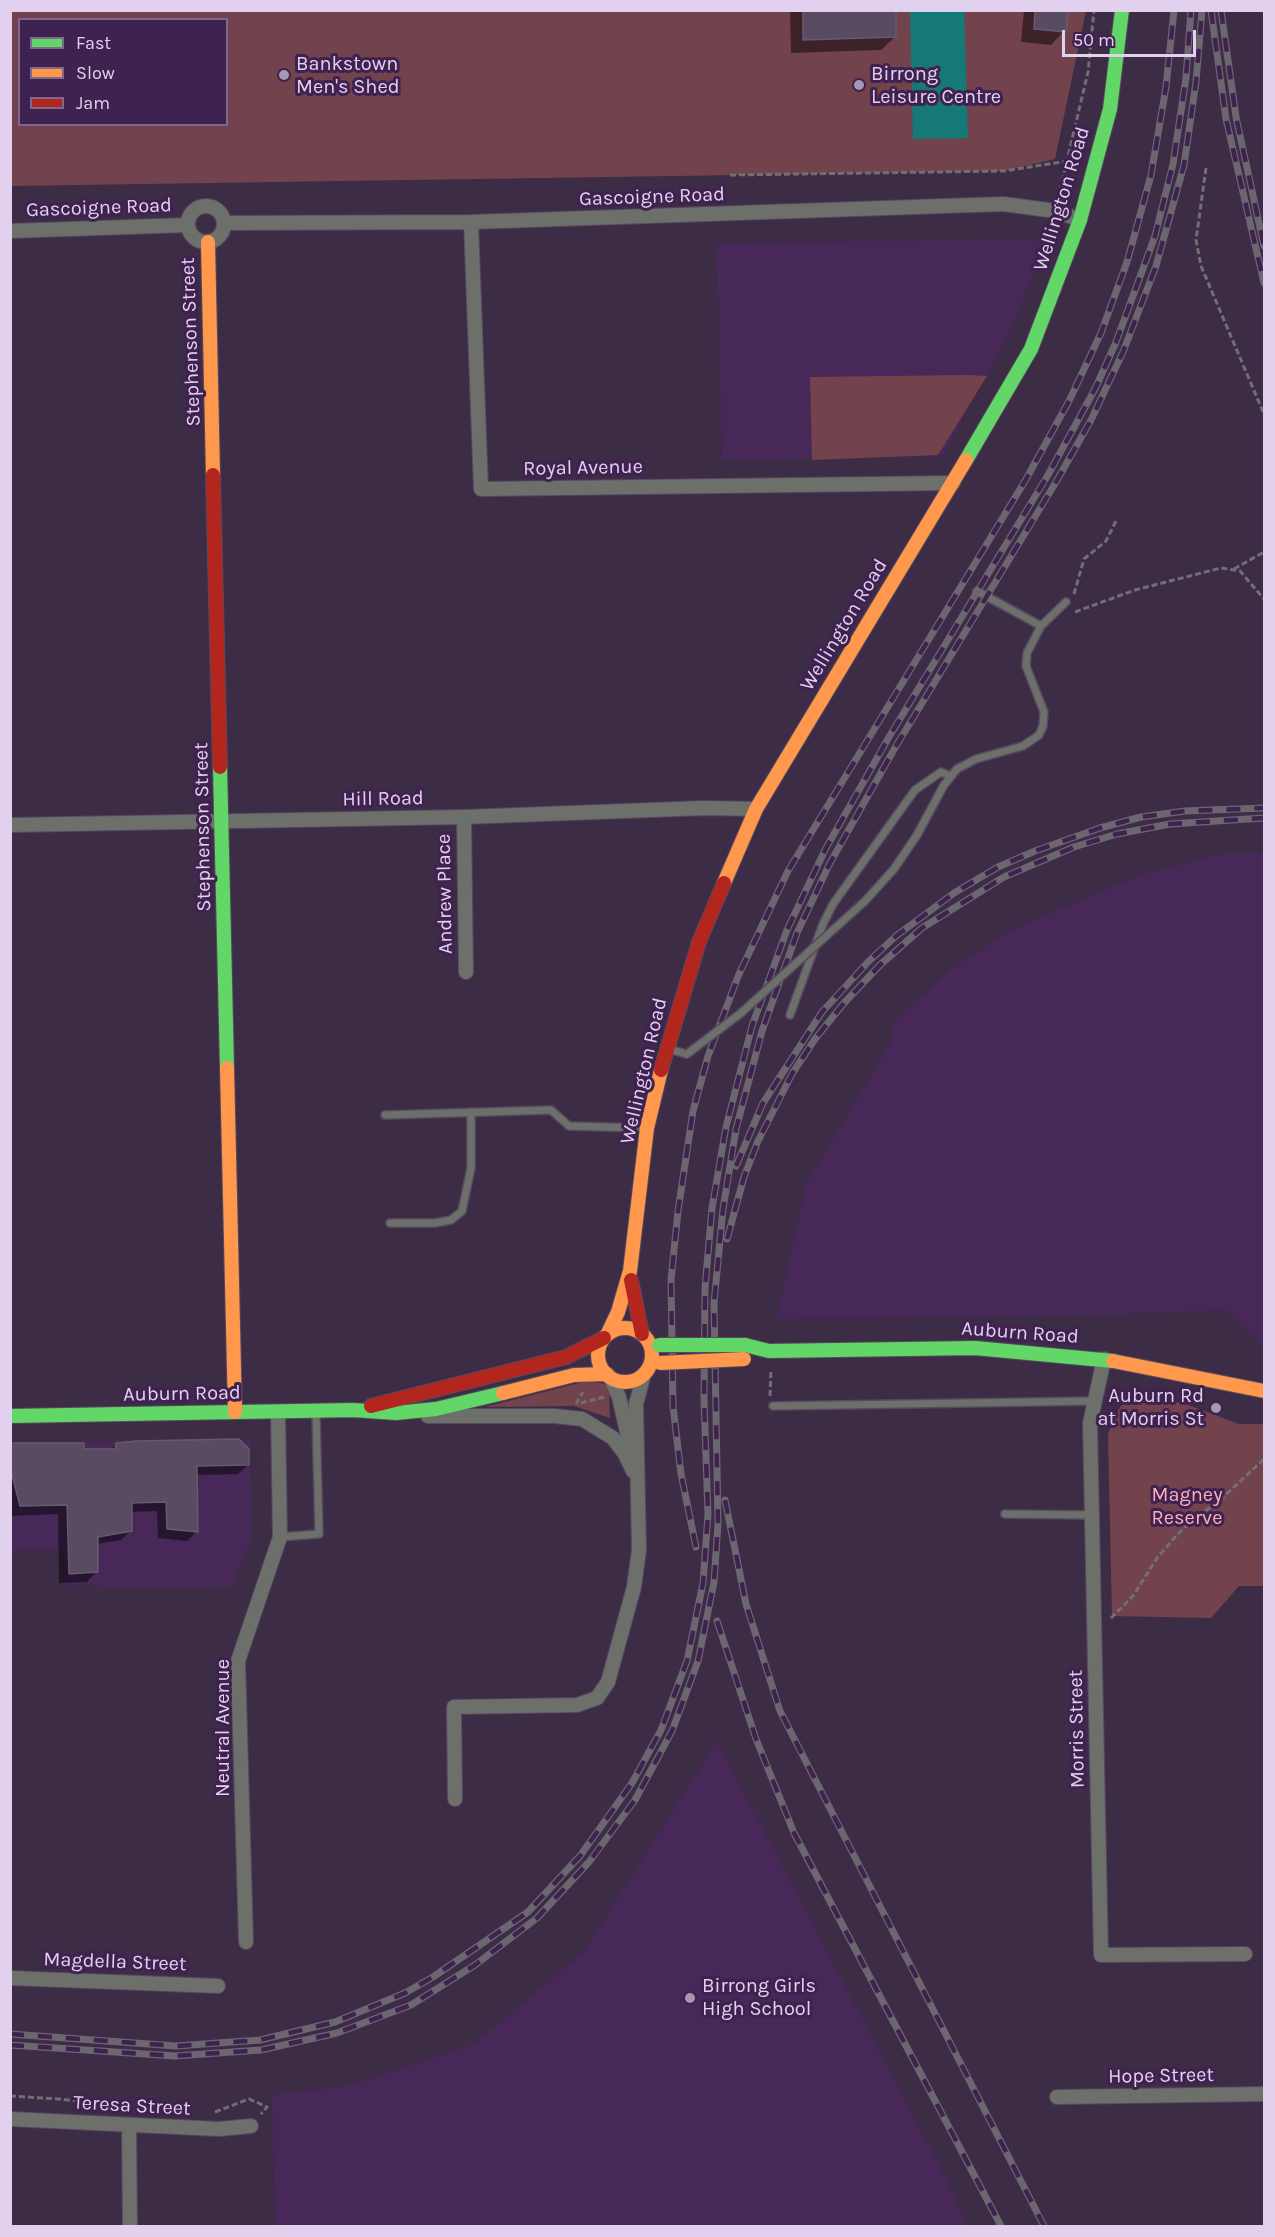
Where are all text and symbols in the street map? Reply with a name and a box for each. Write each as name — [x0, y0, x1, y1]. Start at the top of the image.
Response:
legend — [18, 18, 228, 126]
scale bar — [1065, 18, 1198, 56]
text: 50 m — [1073, 29, 1115, 51]
text: Fast — [76, 32, 111, 54]
place label: Bankstown Men's Shed — [296, 52, 400, 99]
text: Slow — [76, 62, 115, 84]
place label: Birrong Leisure Centre — [871, 62, 1001, 109]
marker: Bankstown Men's Shed — [277, 68, 291, 82]
marker: Birrong Leisure Centre — [852, 78, 866, 92]
text: Jam — [76, 92, 110, 114]
street label: Wellington Road — [1029, 124, 1095, 274]
street label: Gascoigne Road — [579, 182, 725, 212]
street label: Gascoigne Road — [26, 193, 172, 223]
street label: Stephenson Street — [176, 257, 206, 427]
street label: Royal Avenue — [523, 455, 643, 481]
street label: Wellington Road — [795, 555, 893, 695]
street label: Stephenson Street — [190, 742, 216, 912]
street label: Hill Road — [342, 786, 424, 812]
street label: Andrew Place — [432, 834, 458, 954]
street label: Wellington Road — [616, 996, 672, 1146]
street label: Auburn Road — [960, 1317, 1080, 1349]
street label: Auburn Road — [123, 1381, 241, 1407]
place label: Auburn Rd at Morris St — [1098, 1384, 1204, 1431]
marker: Auburn Rd at Morris St — [1209, 1401, 1223, 1415]
park label: Magney Reserve — [1152, 1483, 1222, 1530]
street label: Neutral Avenue — [211, 1659, 235, 1797]
street label: Morris Street — [1064, 1670, 1090, 1788]
street label: Magdella Street — [43, 1948, 187, 1976]
place label: Birrong Girls High School — [702, 1974, 816, 2021]
marker: Birrong Girls High School — [683, 1991, 697, 2005]
street label: Hope Street — [1108, 2063, 1214, 2089]
street label: Teresa Street — [73, 2091, 191, 2121]

